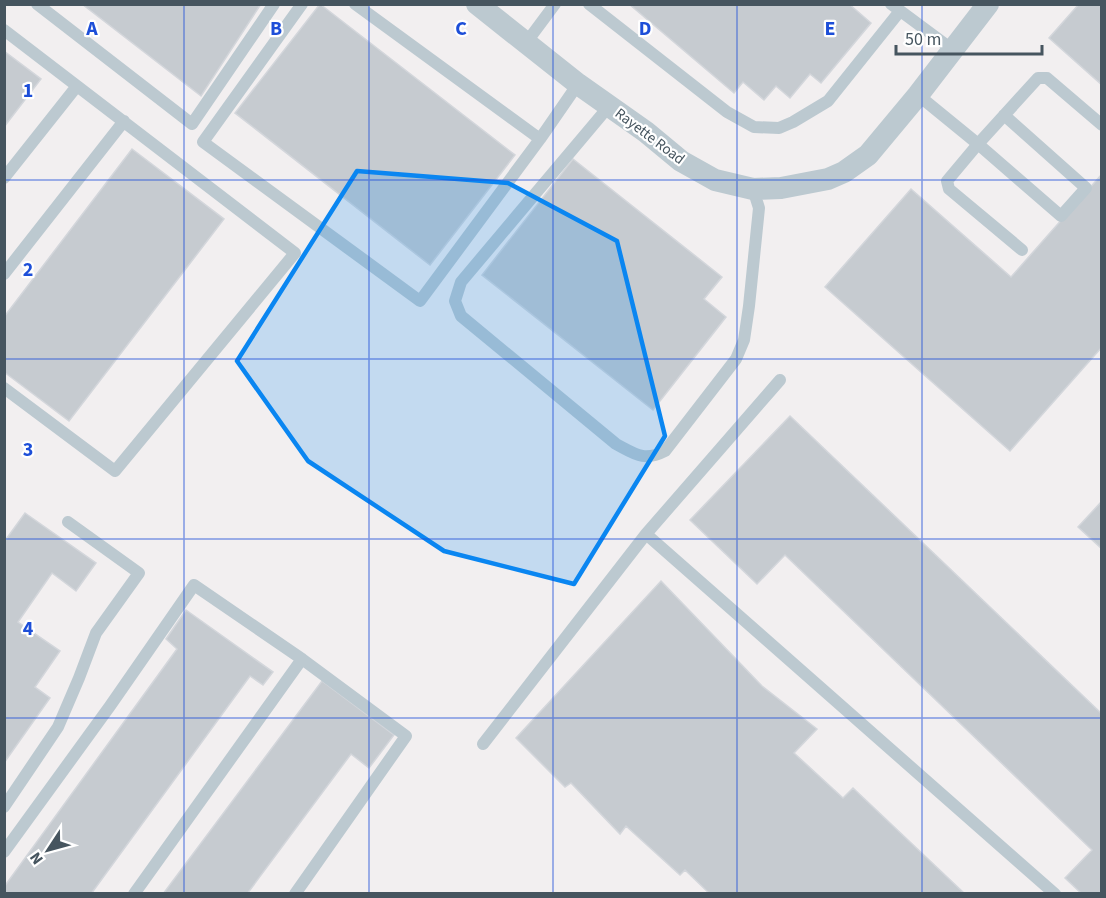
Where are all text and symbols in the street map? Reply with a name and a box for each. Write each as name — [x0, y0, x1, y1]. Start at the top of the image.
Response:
text: A — [85, 15, 98, 43]
text: B — [270, 15, 282, 43]
text: C — [455, 15, 467, 43]
text: D — [639, 15, 651, 43]
text: E — [825, 15, 835, 43]
scale bar — [896, 18, 1042, 56]
text: 50 m — [905, 27, 941, 52]
text: 1 — [23, 77, 33, 105]
street label: Rayette Road — [610, 103, 689, 170]
text: 2 — [23, 256, 33, 284]
text: 3 — [23, 436, 33, 464]
text: 4 — [23, 615, 34, 643]
north arrow — [18, 820, 78, 880]
text: N — [25, 847, 49, 869]

